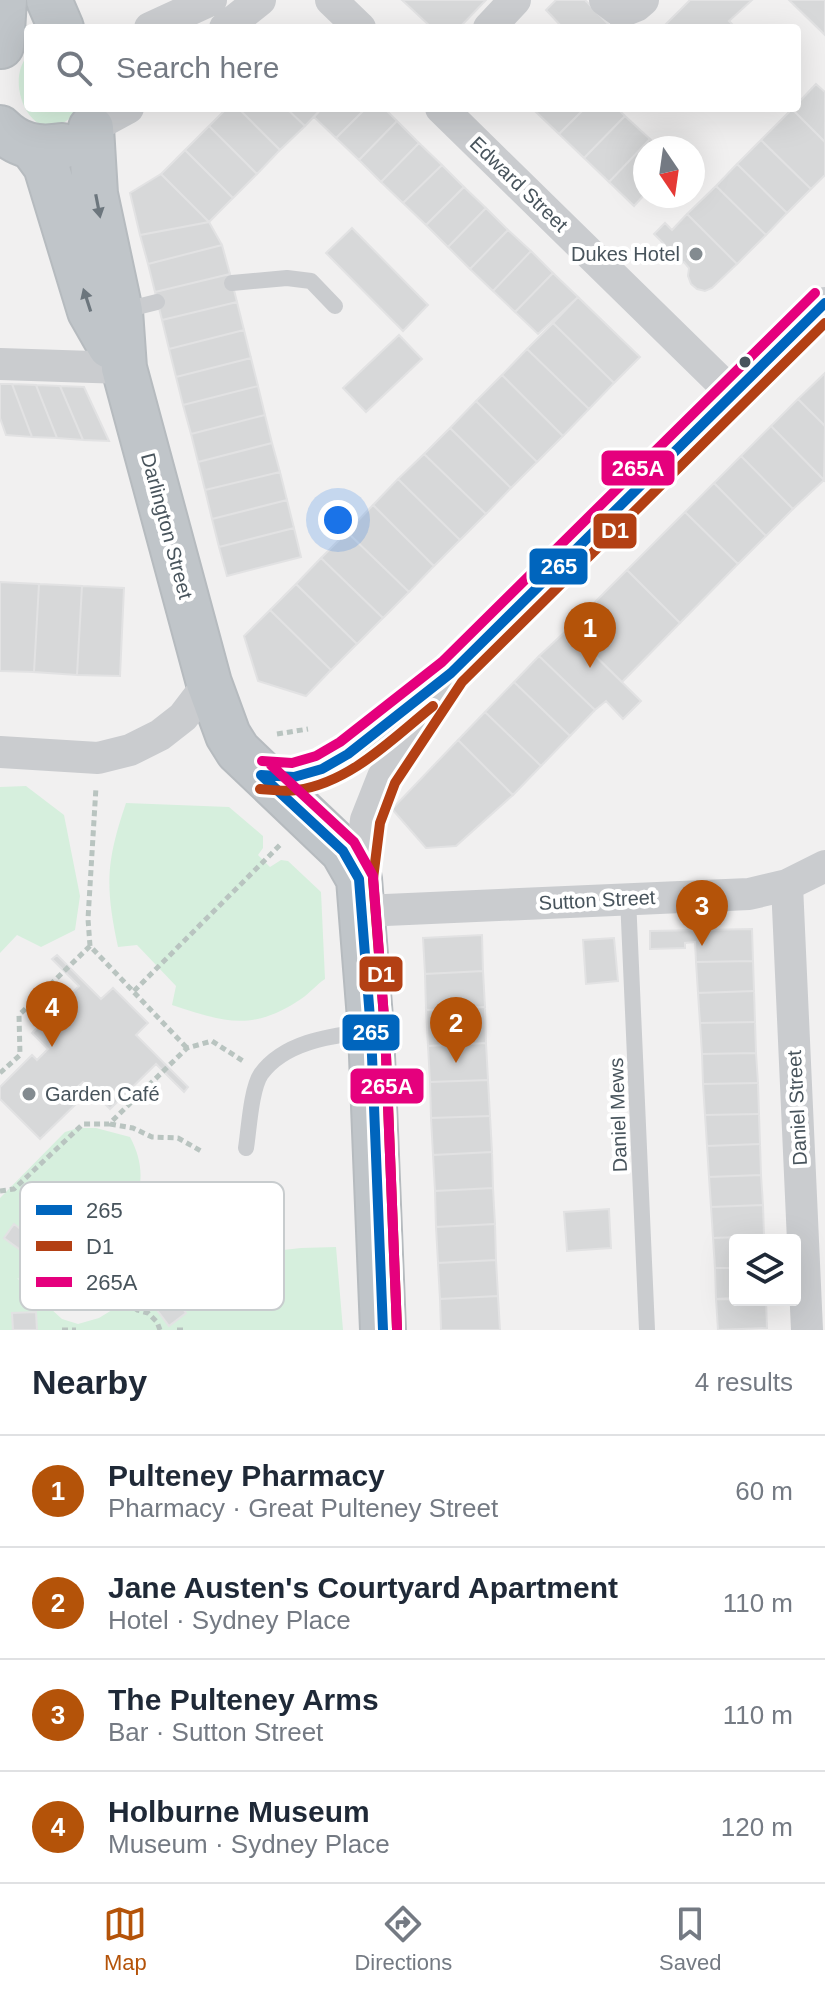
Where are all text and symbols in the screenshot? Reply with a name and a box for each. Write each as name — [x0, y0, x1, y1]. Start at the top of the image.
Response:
search box — [24, 24, 801, 112]
icon: search — [52, 46, 96, 90]
text: Search here — [116, 51, 279, 84]
street label: Edward Street — [466, 132, 573, 236]
north arrow — [633, 136, 705, 208]
one-way arrow — [92, 194, 105, 219]
place label: Dukes Hotel — [571, 243, 680, 265]
marker: Dukes Hotel — [687, 245, 705, 263]
one-way arrow — [80, 288, 93, 312]
unlabelled marker — [737, 354, 753, 370]
line badge: 265A — [600, 449, 676, 487]
street label: Darlington Street — [137, 451, 197, 602]
text: 265A — [612, 456, 664, 481]
your location — [318, 500, 358, 540]
line badge: D1 — [592, 512, 638, 550]
text: D1 — [601, 518, 629, 543]
line badge: 265 — [528, 547, 589, 586]
text: 265 — [541, 554, 577, 579]
pin: 1 — [564, 602, 616, 668]
pin: 3 — [676, 880, 728, 946]
street label: Sutton Street — [538, 886, 656, 914]
line badge: D1 — [358, 955, 404, 993]
text: D1 — [367, 962, 395, 987]
pin: 4 — [26, 981, 78, 1047]
pin: 2 — [430, 997, 482, 1063]
line badge: 265 — [341, 1013, 401, 1052]
text: 265 — [353, 1020, 389, 1045]
street label: Daniel Street — [783, 1049, 811, 1166]
street label: Daniel Mews — [605, 1057, 631, 1173]
line badge: 265A — [349, 1067, 425, 1105]
text: 265A — [361, 1074, 413, 1099]
place label: Garden Café — [45, 1083, 160, 1105]
marker: Garden Café — [20, 1085, 38, 1103]
legend — [20, 1182, 284, 1310]
text: 265 — [86, 1198, 123, 1223]
text: D1 — [86, 1234, 114, 1259]
map controls — [729, 1234, 801, 1306]
button: layers — [729, 1234, 801, 1306]
text: 265A — [86, 1270, 138, 1295]
text: Nearby — [32, 1363, 147, 1401]
text: 4 results — [695, 1367, 793, 1397]
text: Pulteney Pharmacy — [108, 1459, 385, 1492]
text: 1 — [51, 1476, 65, 1506]
text: 60 m — [735, 1476, 793, 1506]
text: Pharmacy · Great Pulteney Street — [108, 1493, 498, 1523]
text: Jane Austen's Courtyard Apartment — [108, 1571, 618, 1604]
text: 2 — [51, 1588, 65, 1618]
text: 110 m — [723, 1588, 793, 1618]
text: Hotel · Sydney Place — [108, 1605, 351, 1635]
text: The Pulteney Arms — [108, 1683, 379, 1716]
text: 3 — [51, 1700, 65, 1730]
text: 110 m — [723, 1700, 793, 1730]
text: Bar · Sutton Street — [108, 1717, 323, 1747]
text: Holburne Museum — [108, 1795, 370, 1828]
text: 4 — [51, 1812, 65, 1842]
text: 120 m — [721, 1812, 793, 1842]
text: Museum · Sydney Place — [108, 1829, 390, 1859]
tab: Map — [103, 1902, 147, 1976]
tab: Directions — [354, 1902, 452, 1976]
tab: Saved — [659, 1902, 722, 1976]

